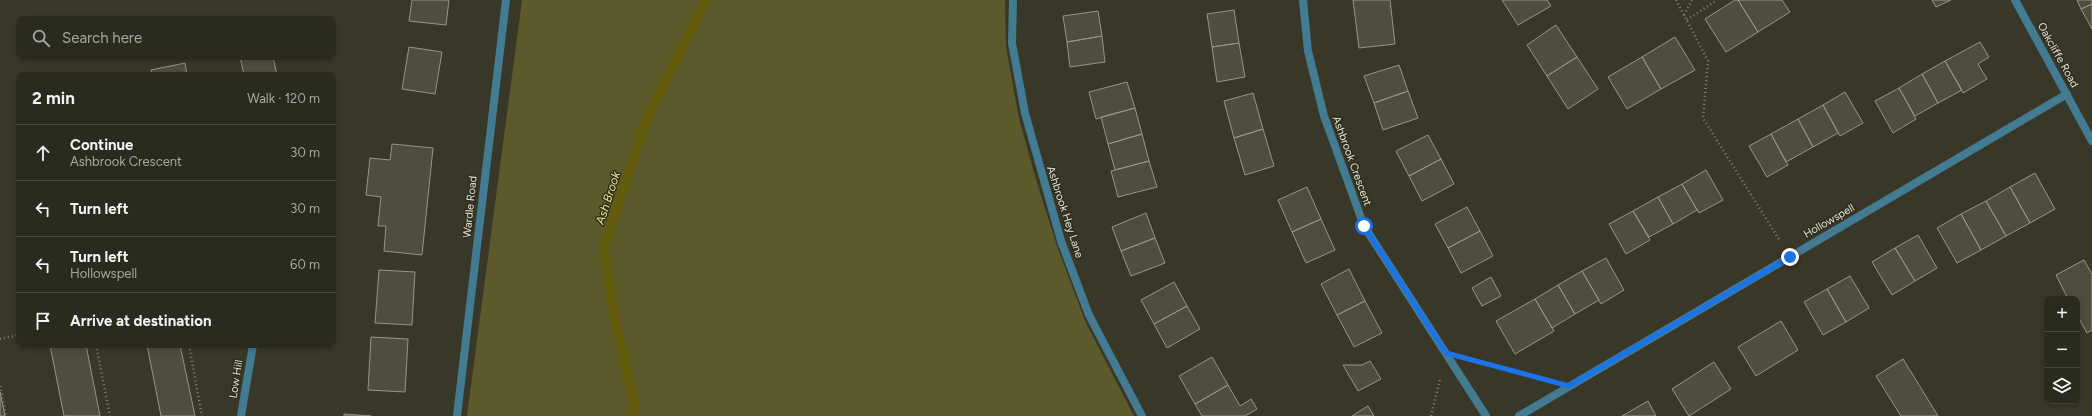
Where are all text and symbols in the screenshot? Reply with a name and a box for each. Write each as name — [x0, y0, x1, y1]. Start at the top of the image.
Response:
search box — [16, 16, 336, 60]
street label: Oakcliffe Road — [2035, 20, 2081, 90]
icon: search — [30, 27, 52, 49]
text: Search here — [62, 29, 142, 47]
text: 2 min — [32, 88, 75, 108]
text: Walk · 120 m — [247, 91, 320, 106]
street label: Ashbrook Crescent — [1330, 114, 1374, 208]
text: Continue — [70, 136, 133, 154]
icon: ahead — [32, 142, 54, 164]
text: 30 m — [290, 145, 320, 160]
text: Ashbrook Crescent — [70, 154, 182, 169]
street label: Ashbrook Hey Lane — [1044, 164, 1086, 260]
water label: Ash Brook — [593, 169, 623, 227]
street label: Wardle Road — [460, 175, 480, 239]
icon: left — [32, 198, 54, 220]
text: Turn left — [70, 200, 128, 218]
text: 30 m — [290, 201, 320, 216]
street label: Hollowspell — [1801, 201, 1857, 241]
route start — [1355, 217, 1373, 235]
text: Turn left — [70, 248, 128, 266]
route end — [1781, 248, 1799, 266]
icon: left — [32, 254, 54, 276]
text: 60 m — [290, 257, 320, 272]
text: Hollowspell — [70, 266, 137, 281]
map controls — [2044, 296, 2080, 404]
button: + — [2044, 296, 2080, 332]
icon: arrive — [32, 310, 54, 332]
text: Arrive at destination — [70, 312, 211, 330]
button: − — [2044, 332, 2080, 368]
street label: Low Hill — [227, 359, 245, 399]
button: layers — [2044, 368, 2080, 404]

